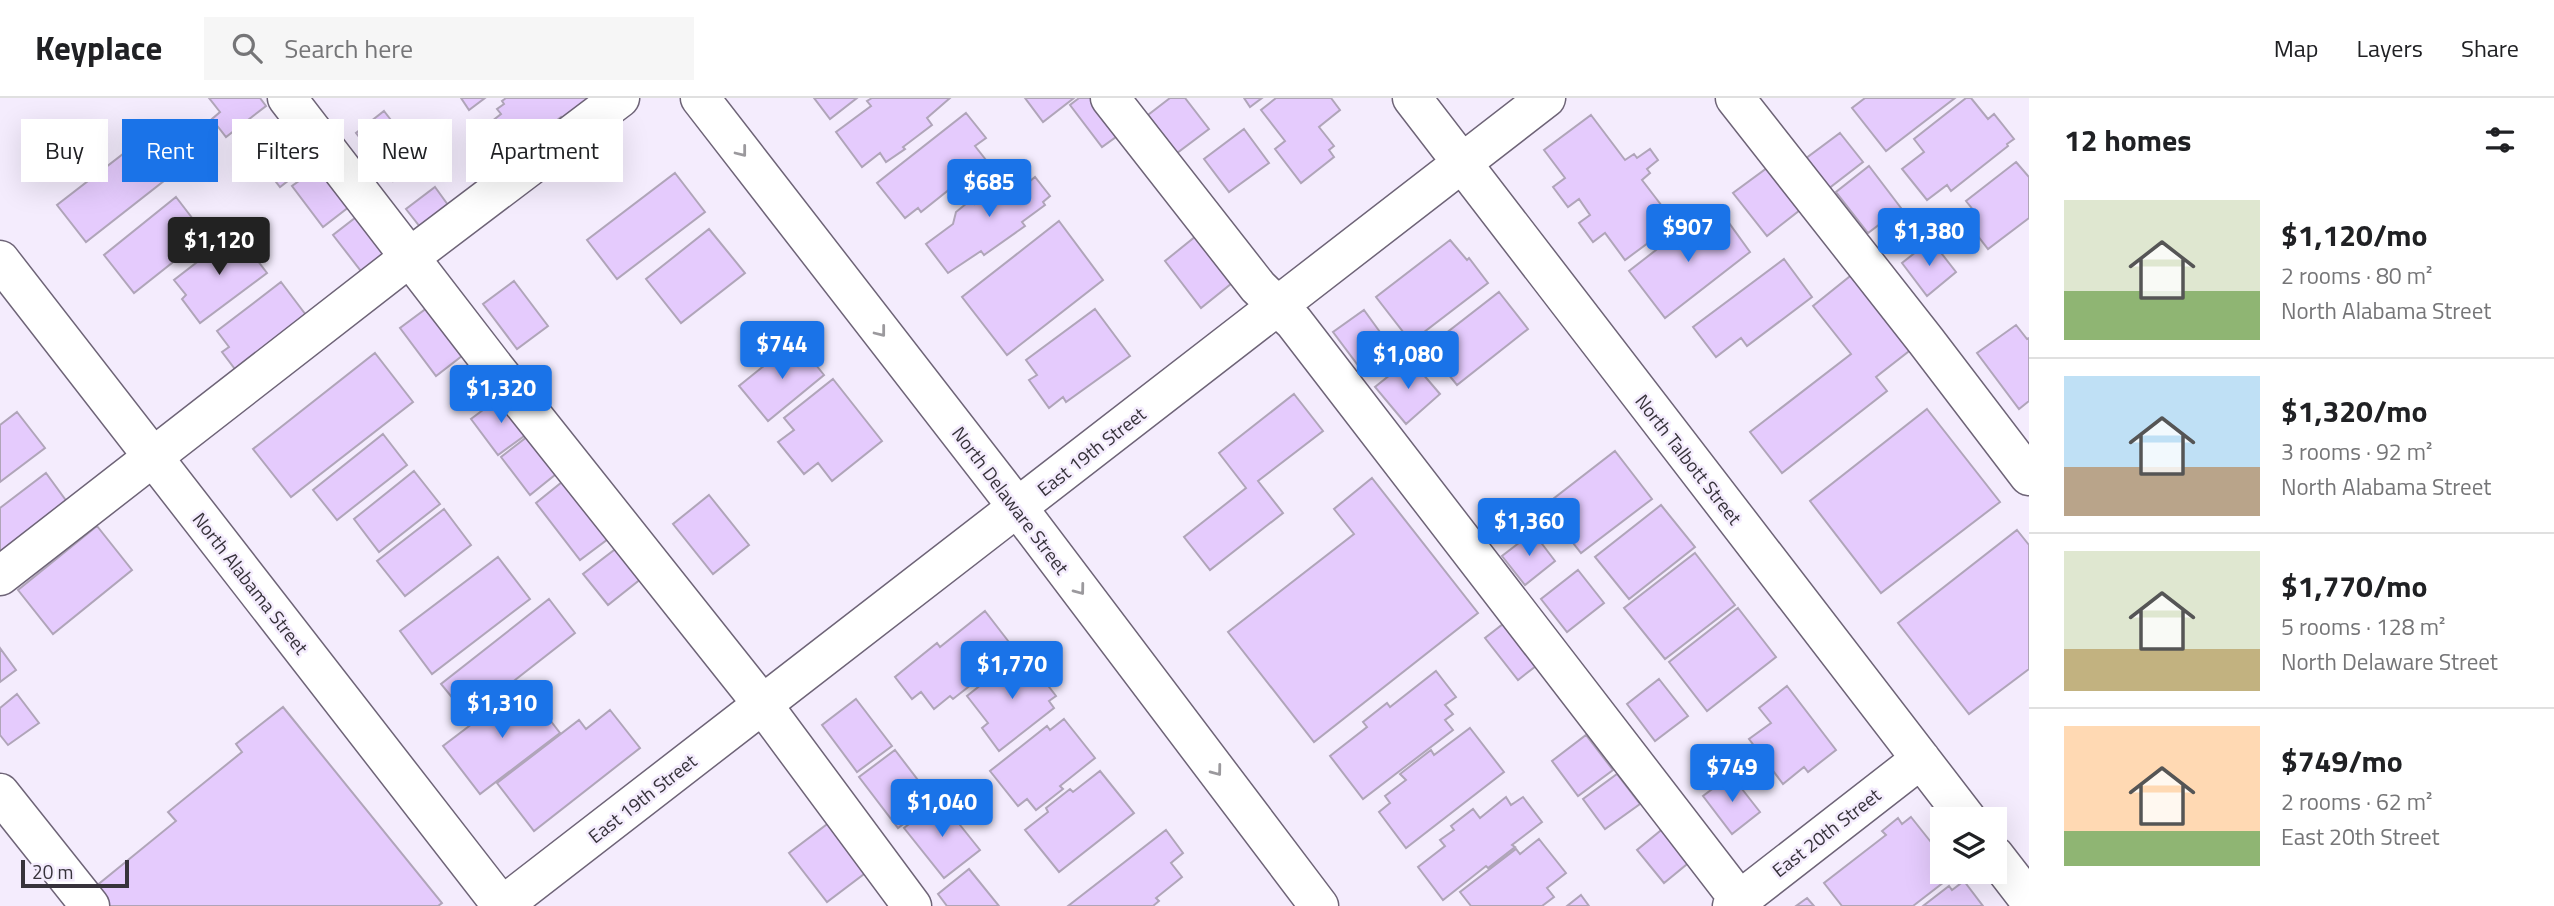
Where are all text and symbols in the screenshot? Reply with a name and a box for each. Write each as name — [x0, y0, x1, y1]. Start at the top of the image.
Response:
search box — [204, 17, 694, 80]
text: Keyplace — [35, 23, 162, 73]
icon: search — [228, 29, 266, 67]
text: Search here — [284, 29, 413, 68]
text: Map — [2274, 30, 2319, 66]
text: Layers — [2357, 30, 2423, 66]
text: Share — [2461, 30, 2519, 66]
text: 12 homes — [2064, 117, 2191, 163]
chip: Buy — [21, 119, 108, 182]
chip: Rent — [122, 119, 218, 182]
chip: Filters — [232, 119, 344, 182]
chip: New — [358, 119, 452, 182]
chip: Apartment — [466, 119, 623, 182]
icon: filters — [2481, 121, 2519, 159]
one-way arrow — [733, 144, 746, 157]
pin: $685 — [948, 159, 1030, 219]
text: $685 — [963, 164, 1015, 199]
pin: $907 — [1647, 204, 1729, 264]
pin: $1,380 — [1872, 208, 1986, 268]
text: $907 — [1662, 209, 1714, 244]
text: $1,120/mo — [2281, 212, 2427, 258]
text: $1,380 — [1894, 213, 1964, 248]
pin: $1,120 — [162, 218, 276, 277]
text: $1,120 — [184, 222, 254, 257]
icon: home — [2120, 228, 2204, 312]
text: 2 rooms · 80 m² — [2281, 258, 2432, 293]
text: North Alabama Street — [2281, 293, 2491, 328]
pin: $744 — [741, 322, 823, 381]
one-way arrow — [873, 324, 886, 336]
text: $744 — [756, 326, 808, 361]
pin: $1,080 — [1351, 331, 1465, 391]
text: $1,080 — [1373, 336, 1443, 371]
pin: $1,320 — [444, 366, 558, 425]
text: $1,320 — [466, 370, 536, 405]
street label: North Talbott Street — [1629, 387, 1750, 531]
text: $1,320/mo — [2281, 388, 2427, 434]
street label: East 19th Street — [1030, 399, 1152, 503]
icon: home — [2120, 404, 2204, 488]
street label: North Delaware Street — [945, 420, 1077, 581]
text: 3 rooms · 92 m² — [2281, 434, 2432, 469]
text: North Alabama Street — [2281, 469, 2491, 504]
pin: $1,360 — [1472, 498, 1586, 558]
text: $1,360 — [1494, 503, 1564, 538]
street label: North Alabama Street — [186, 506, 316, 661]
text: $1,770/mo — [2281, 563, 2427, 609]
icon: home — [2120, 579, 2204, 663]
one-way arrow — [1071, 582, 1084, 594]
text: 5 rooms · 128 m² — [2281, 609, 2445, 644]
pin: $1,770 — [955, 642, 1069, 701]
text: North Delaware Street — [2281, 644, 2498, 679]
text: $1,770 — [977, 646, 1047, 681]
pin: $1,310 — [445, 680, 559, 740]
text: $1,310 — [467, 685, 537, 720]
text: $749/mo — [2281, 738, 2403, 784]
pin: $749 — [1691, 744, 1773, 804]
street label: East 19th Street — [581, 746, 703, 850]
text: $749 — [1706, 749, 1758, 784]
icon: home — [2120, 754, 2204, 838]
one-way arrow — [1208, 763, 1221, 776]
pin: $1,040 — [885, 780, 999, 839]
street label: East 20th Street — [1765, 780, 1887, 884]
text: $1,040 — [907, 784, 977, 819]
text: 2 rooms · 62 m² — [2281, 784, 2432, 819]
map controls — [1930, 807, 2007, 884]
button: layers — [1930, 807, 2007, 884]
text: East 20th Street — [2281, 819, 2440, 854]
scale bar — [21, 857, 130, 889]
text: 20 m — [32, 857, 73, 886]

